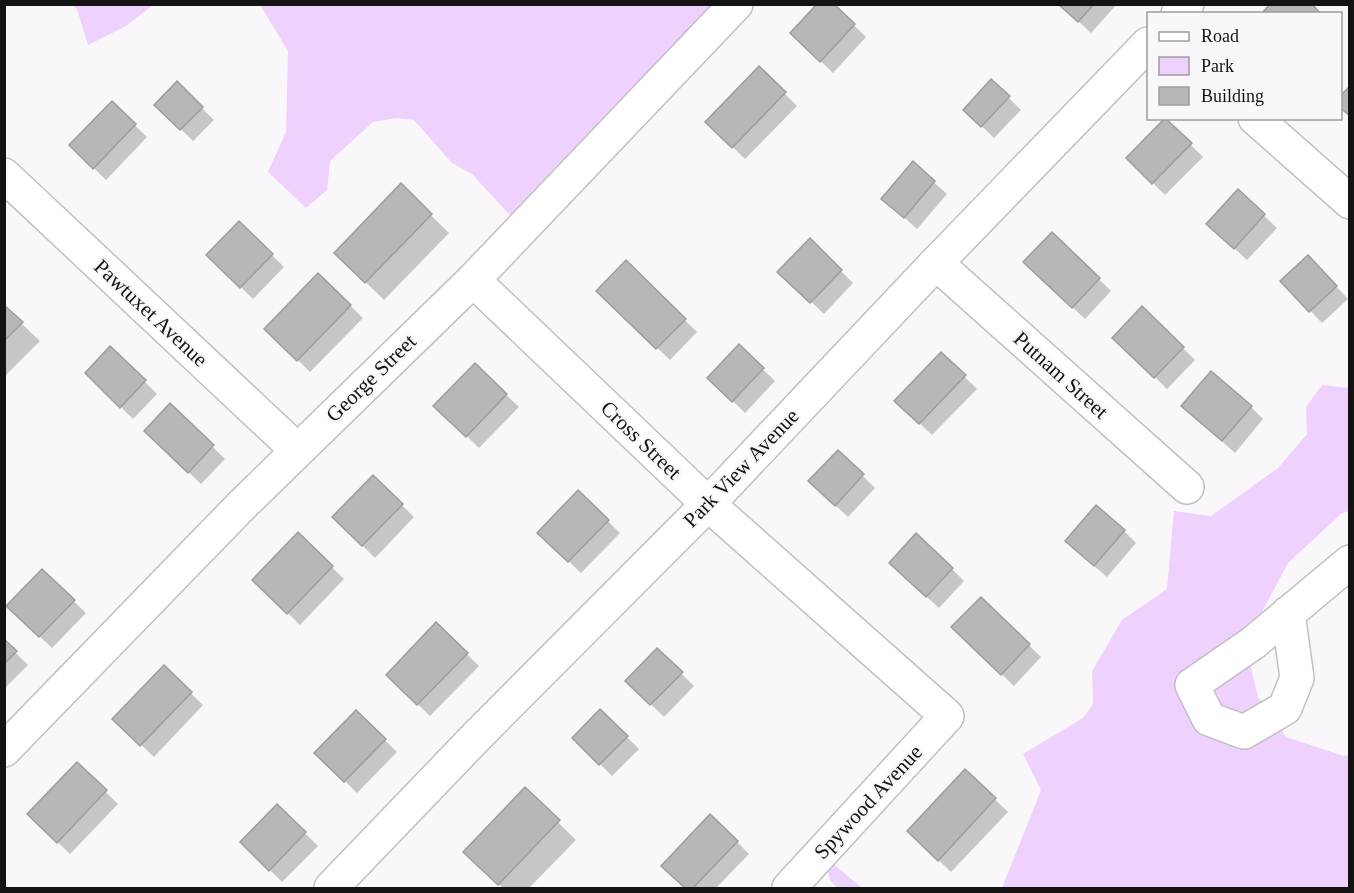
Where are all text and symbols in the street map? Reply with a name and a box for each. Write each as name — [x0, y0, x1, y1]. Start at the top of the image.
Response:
legend — [1147, 12, 1342, 120]
text: Road — [1201, 26, 1239, 46]
text: Park — [1201, 56, 1234, 76]
text: Building — [1201, 86, 1264, 106]
street label: Pawtuxet Avenue — [89, 254, 213, 372]
street label: Putnam Street — [1009, 326, 1113, 424]
street label: George Street — [321, 329, 421, 427]
street label: Cross Street — [596, 396, 686, 484]
street label: Park View Avenue — [678, 404, 804, 532]
street label: Spywood Avenue — [809, 740, 927, 864]

